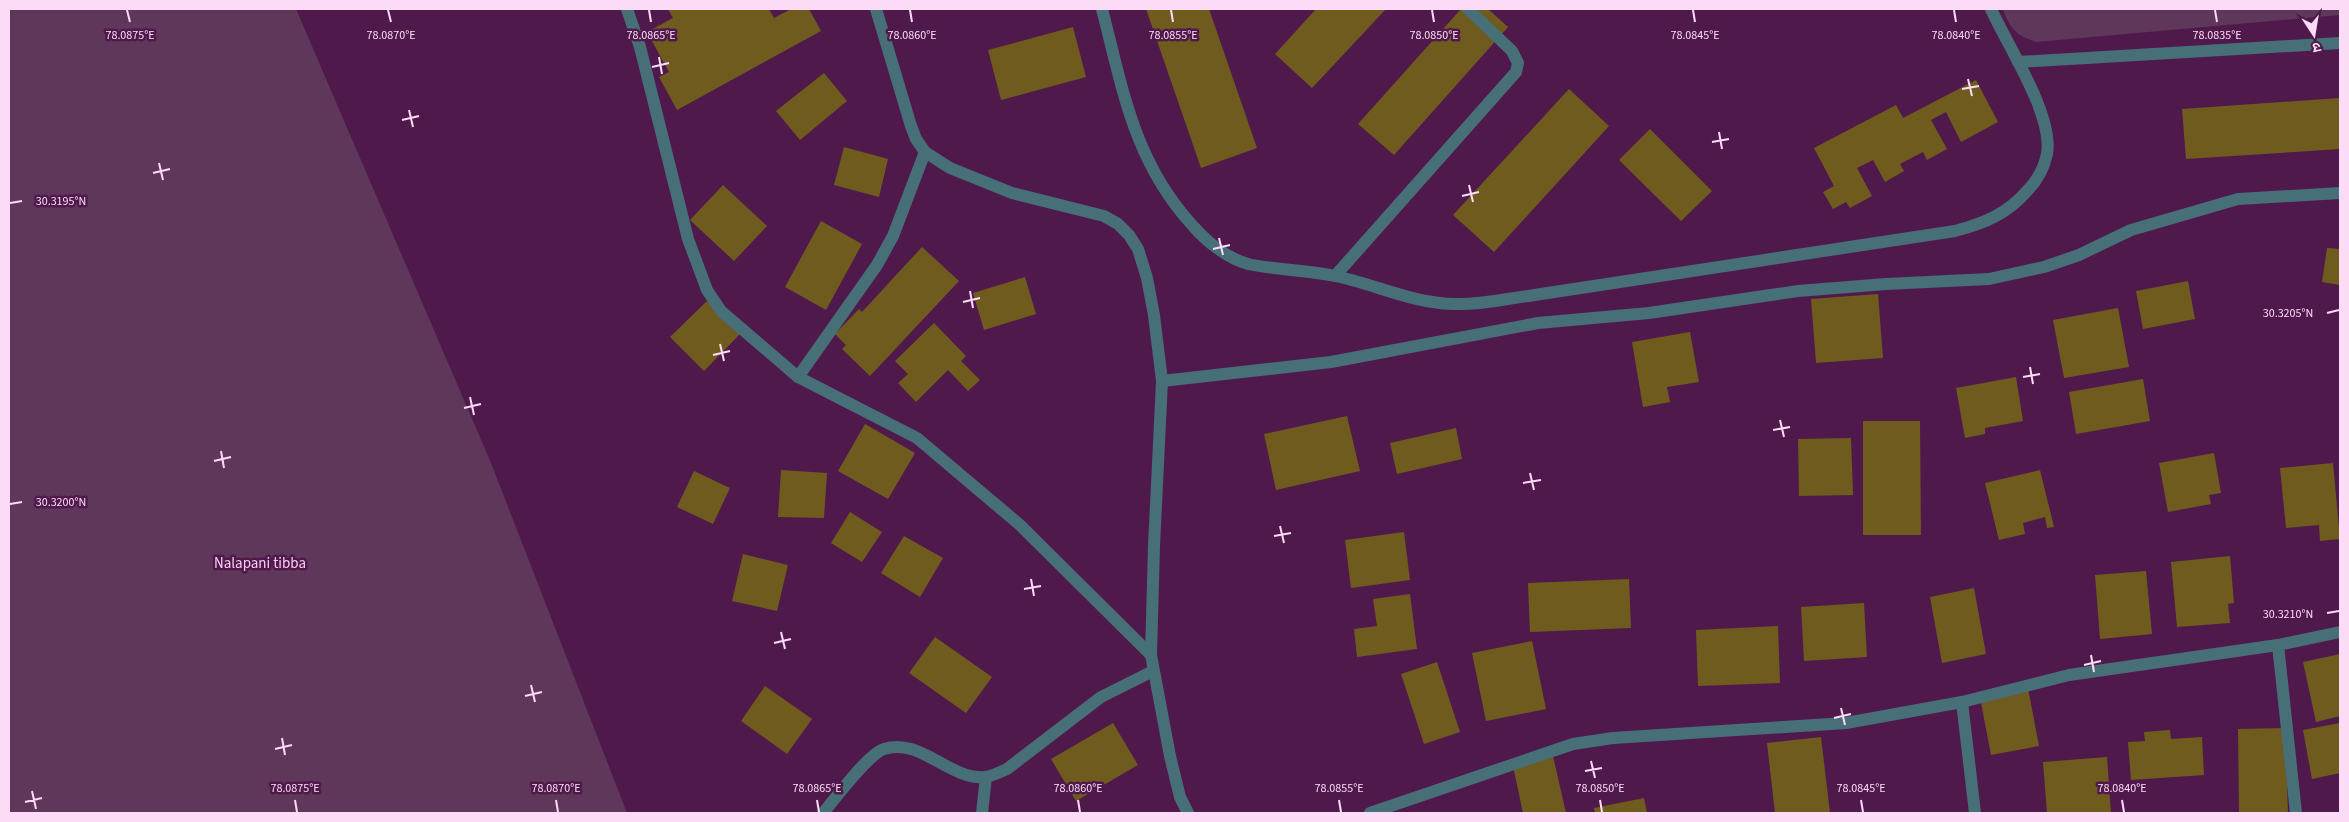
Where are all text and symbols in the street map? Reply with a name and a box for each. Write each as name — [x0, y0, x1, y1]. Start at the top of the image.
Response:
north arrow — [2289, 10, 2339, 60]
text: 78.0875°E — [105, 27, 155, 44]
text: 78.0870°E — [366, 27, 416, 44]
text: 78.0865°E — [626, 27, 676, 44]
text: 78.0860°E — [887, 27, 937, 44]
text: 78.0855°E — [1148, 27, 1198, 44]
text: 78.0850°E — [1409, 27, 1459, 44]
text: 78.0845°E — [1670, 27, 1720, 44]
text: 78.0840°E — [1931, 27, 1981, 44]
text: 78.0835°E — [2192, 27, 2242, 44]
text: उ — [2310, 36, 2323, 58]
text: 30.3195°N — [36, 193, 86, 210]
text: 30.3205°N — [2263, 305, 2313, 322]
text: 30.3200°N — [36, 494, 86, 511]
park label: Nalapani tibba — [214, 553, 306, 574]
text: 30.3210°N — [2263, 606, 2313, 623]
text: 78.0875°E — [270, 780, 320, 797]
text: 78.0870°E — [531, 780, 581, 797]
text: 78.0865°E — [792, 780, 842, 797]
text: 78.0860°E — [1053, 780, 1103, 797]
text: 78.0855°E — [1314, 780, 1364, 797]
text: 78.0850°E — [1575, 780, 1625, 797]
text: 78.0845°E — [1836, 780, 1886, 797]
text: 78.0840°E — [2097, 780, 2147, 797]

